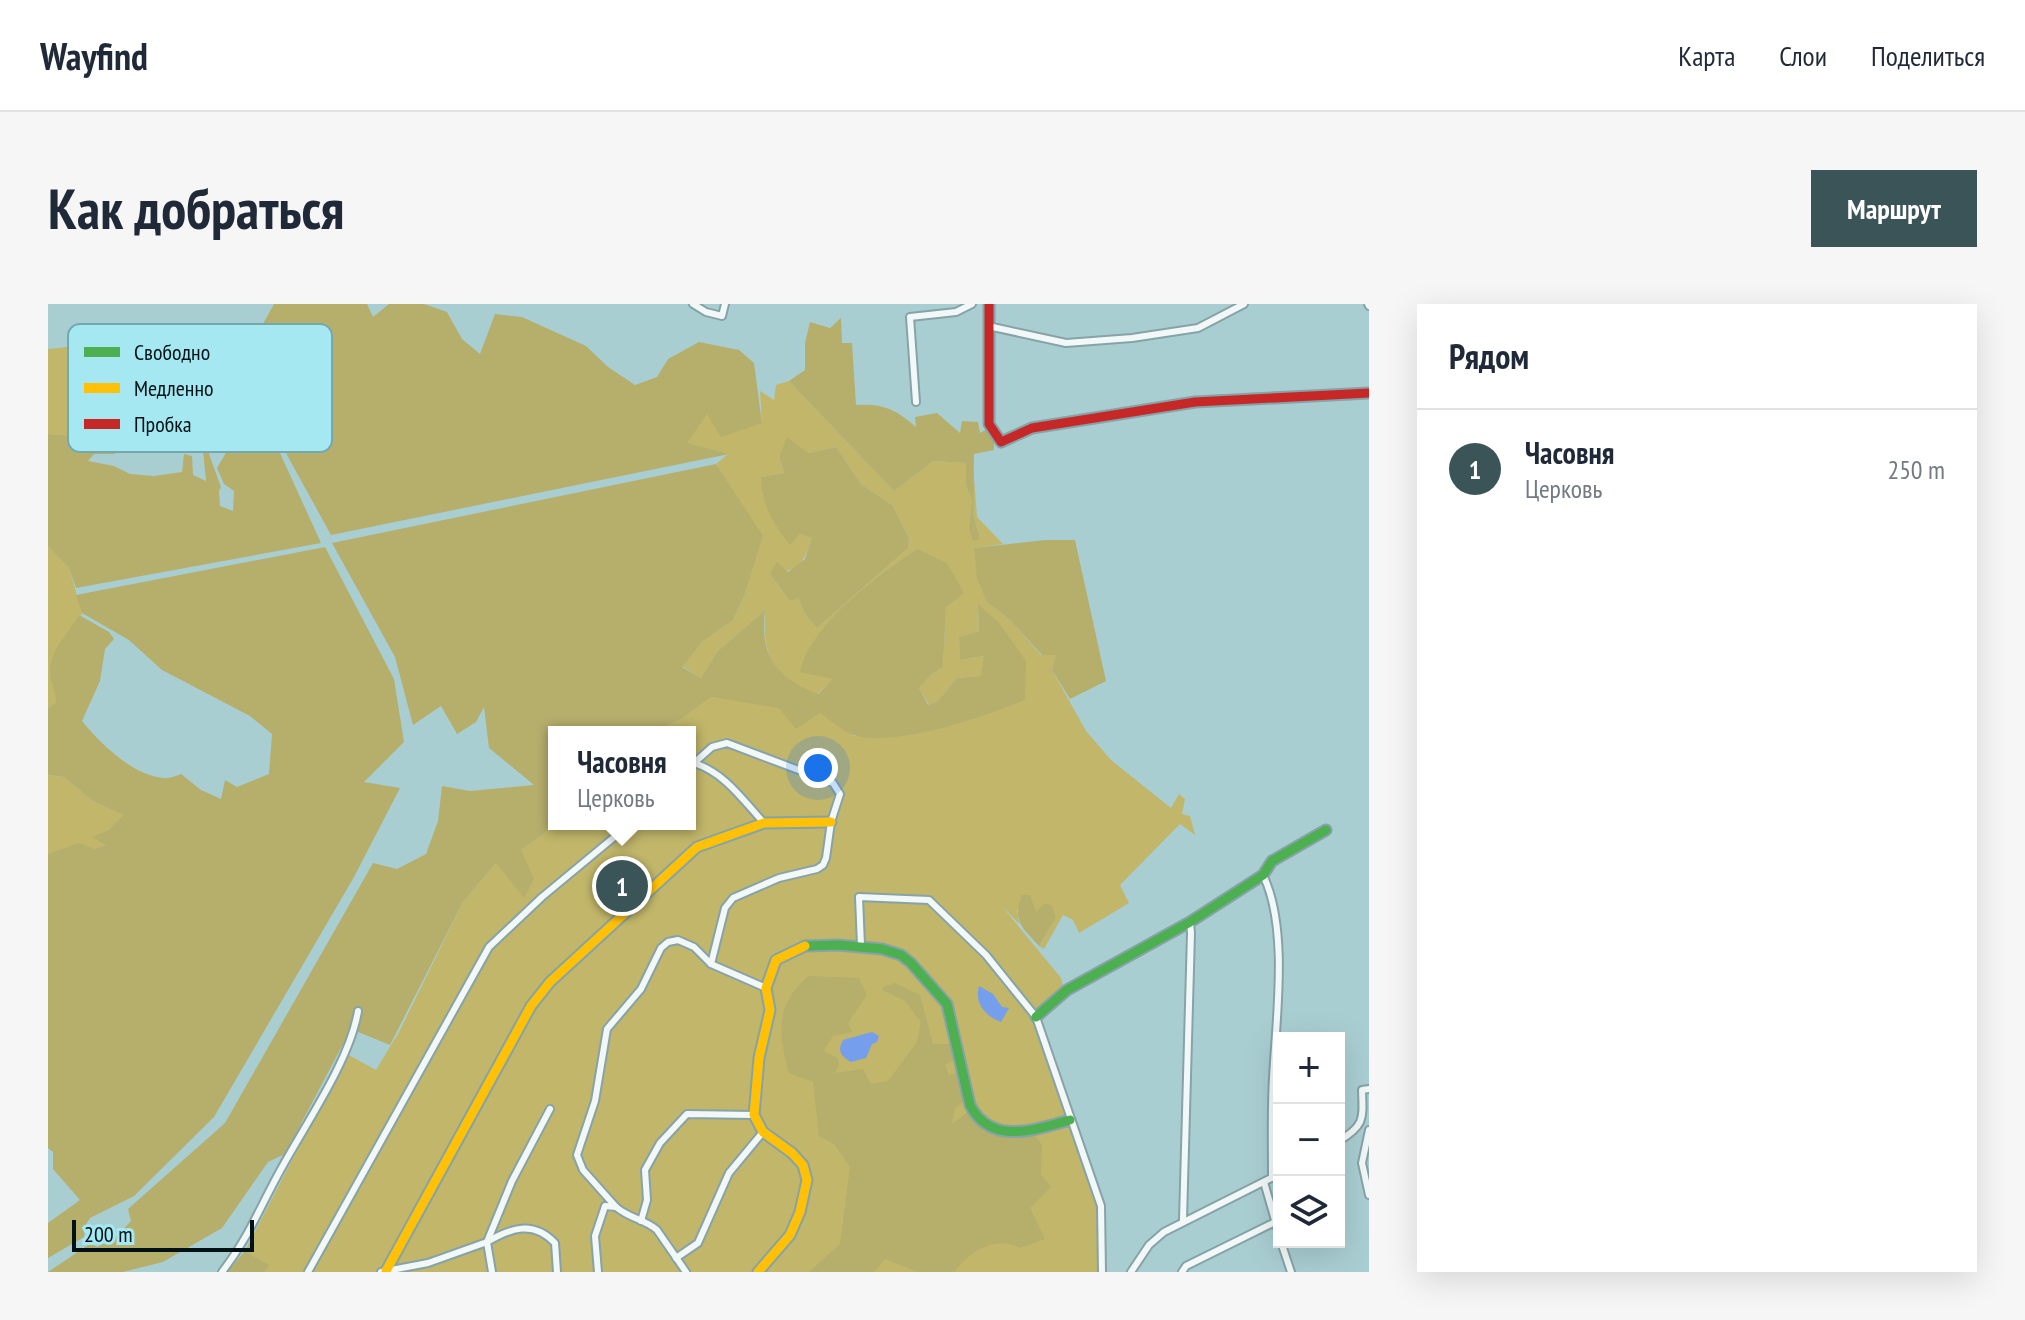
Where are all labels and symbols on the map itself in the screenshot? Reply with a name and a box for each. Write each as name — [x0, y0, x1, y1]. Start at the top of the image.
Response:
legend — [68, 324, 332, 452]
text: Свободно — [134, 338, 210, 366]
text: Медленно — [134, 374, 213, 402]
text: Пробка — [134, 410, 191, 438]
your location — [798, 748, 838, 788]
pin: 1 — [596, 856, 648, 916]
scale bar — [72, 1216, 254, 1252]

